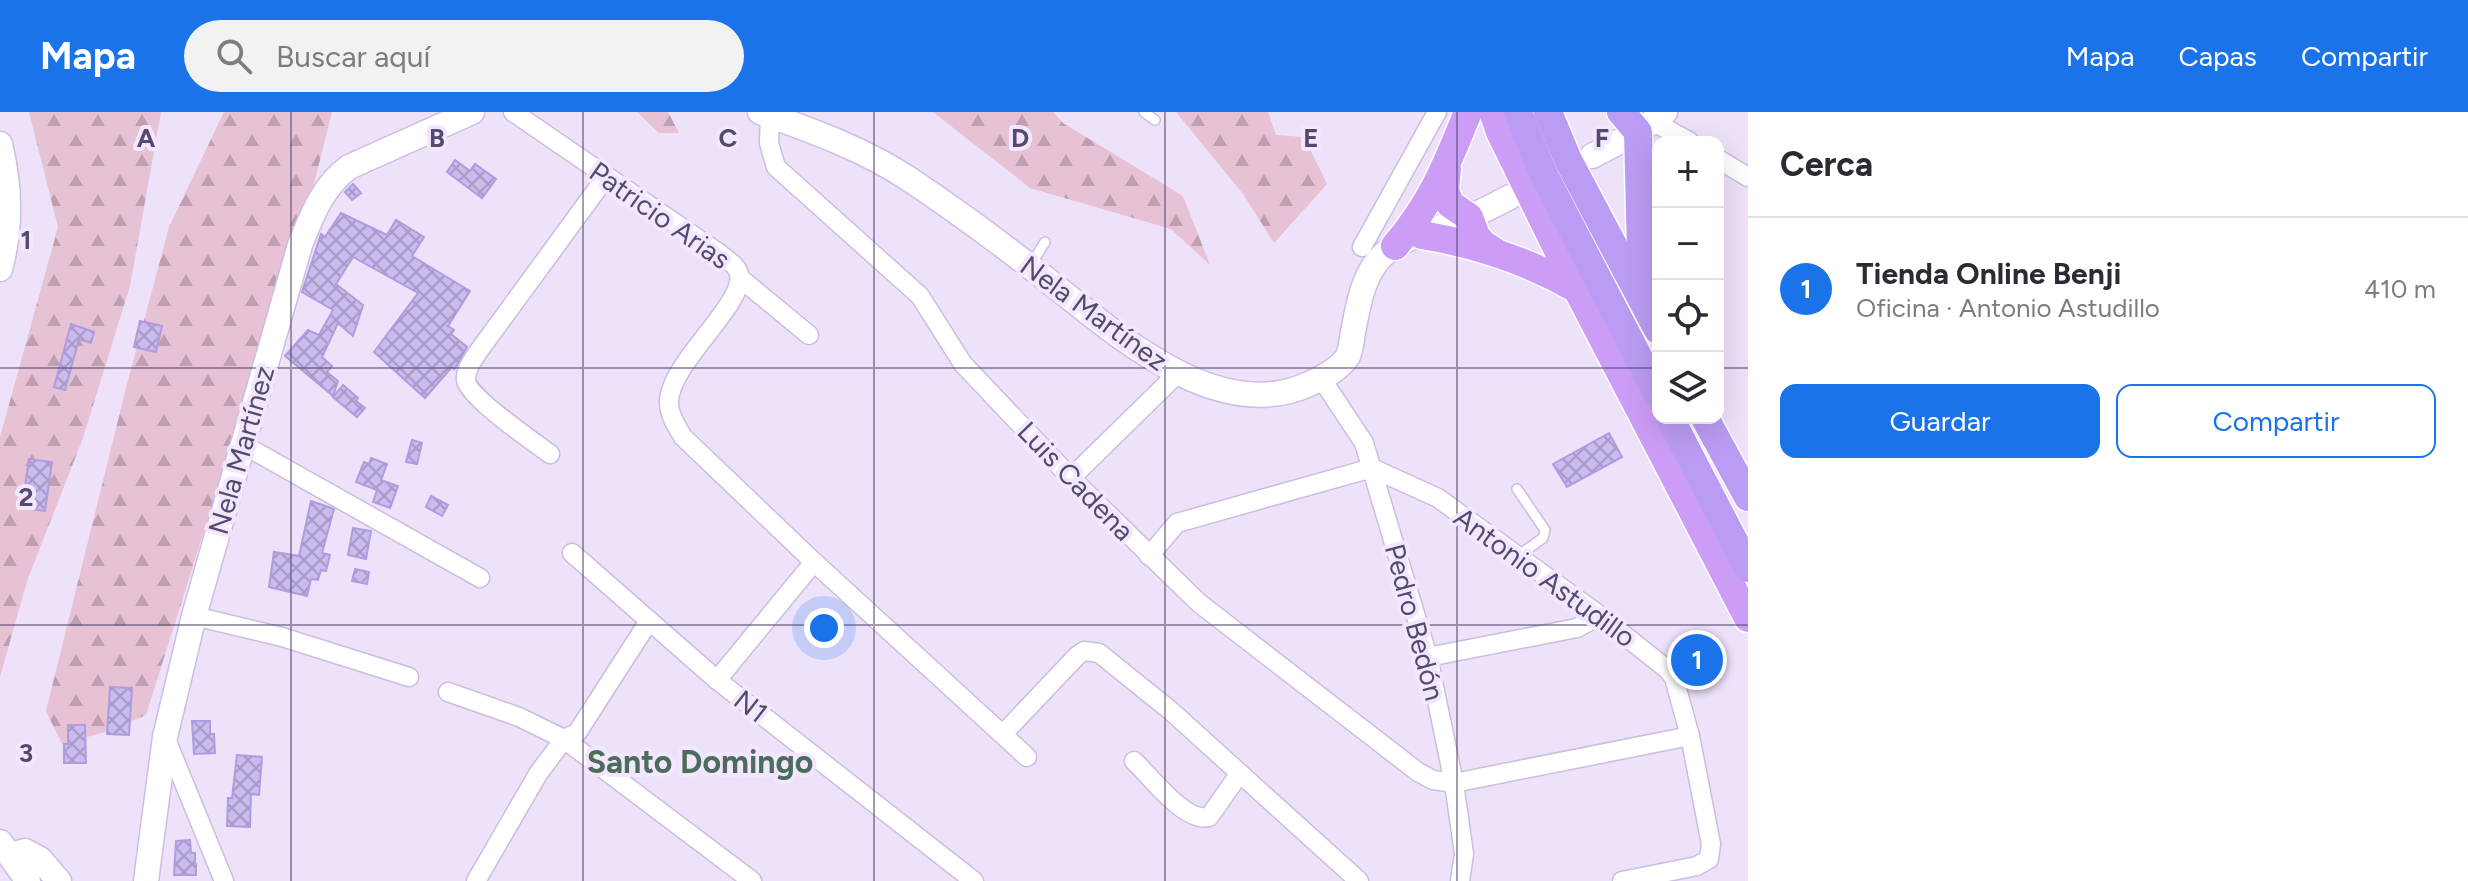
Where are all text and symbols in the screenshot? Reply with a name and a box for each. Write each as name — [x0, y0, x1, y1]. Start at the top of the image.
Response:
search box — [184, 20, 744, 92]
text: Mapa — [40, 33, 136, 79]
icon: search — [212, 34, 256, 78]
text: Buscar aquí — [276, 38, 430, 75]
text: Mapa — [2066, 39, 2135, 73]
text: Capas — [2179, 39, 2257, 73]
text: Compartir — [2301, 39, 2428, 73]
text: A — [137, 122, 156, 154]
text: B — [429, 122, 445, 154]
text: C — [719, 122, 738, 154]
text: D — [1011, 122, 1029, 154]
text: E — [1303, 122, 1319, 154]
text: F — [1595, 122, 1609, 154]
map controls — [1652, 136, 1724, 424]
button: + — [1652, 136, 1724, 208]
text: Cerca — [1780, 144, 1873, 185]
street label: Patricio Arias — [583, 154, 737, 276]
button: − — [1652, 208, 1724, 280]
text: 1 — [21, 224, 31, 256]
street label: Nela Martínez — [1014, 248, 1174, 378]
text: Tienda Online Benji — [1856, 255, 2121, 292]
text: 1 — [1801, 273, 1811, 305]
text: 410 m — [2364, 273, 2436, 305]
button: locate — [1652, 280, 1724, 352]
text: Oficina · Antonio Astudillo — [1856, 292, 2160, 324]
button: layers — [1652, 352, 1724, 424]
street label: Nela Martínez — [201, 362, 281, 538]
button: Guardar — [1780, 384, 2100, 458]
button: Compartir — [2116, 384, 2436, 458]
street label: Luis Cadena — [1011, 414, 1141, 548]
text: 2 — [18, 481, 34, 513]
street label: Antonio Astudillo — [1448, 500, 1642, 654]
street label: Pedro Bedón — [1378, 540, 1452, 704]
your location — [804, 608, 844, 648]
pin: 1 — [1671, 630, 1723, 690]
street label: N1 — [727, 682, 775, 730]
text: 3 — [19, 737, 33, 769]
district label: Santo Domingo — [587, 743, 813, 781]

